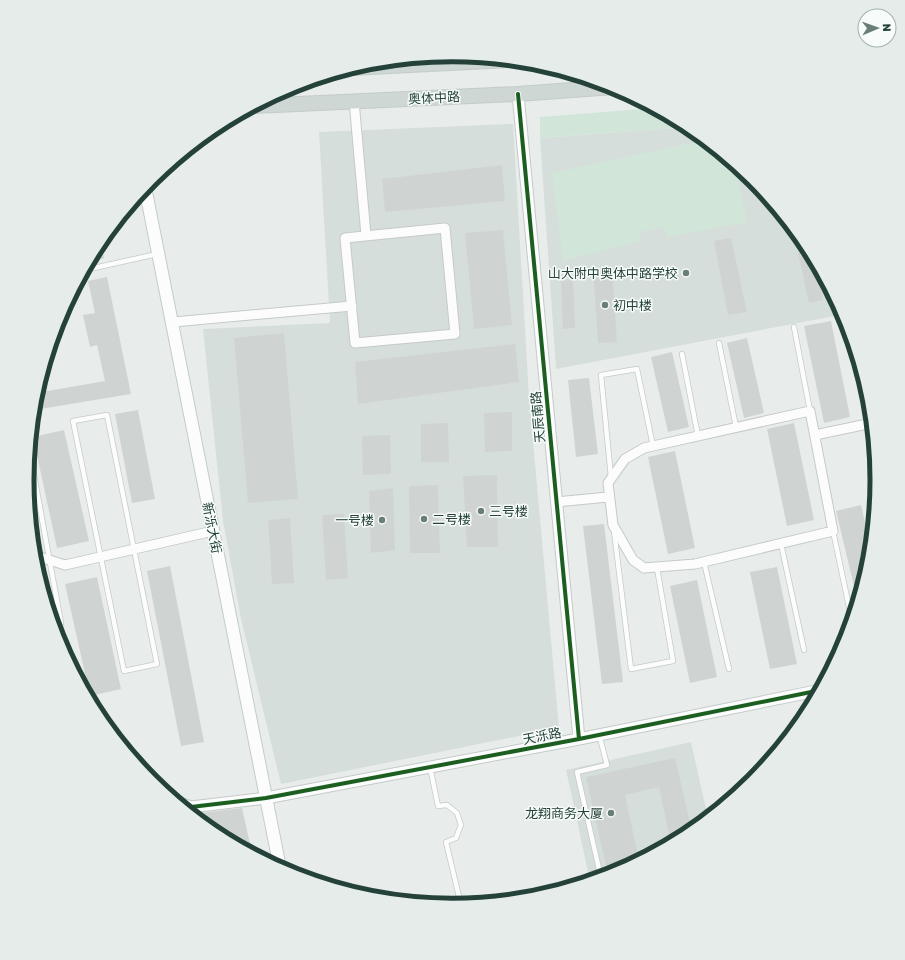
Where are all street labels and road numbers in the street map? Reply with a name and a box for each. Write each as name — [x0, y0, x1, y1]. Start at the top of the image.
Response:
street label: 奥体中路 — [408, 89, 460, 107]
street label: 天辰南路 — [528, 390, 548, 444]
street label: 新泺大街 — [200, 501, 224, 555]
street label: 天泺路 — [521, 725, 563, 747]

